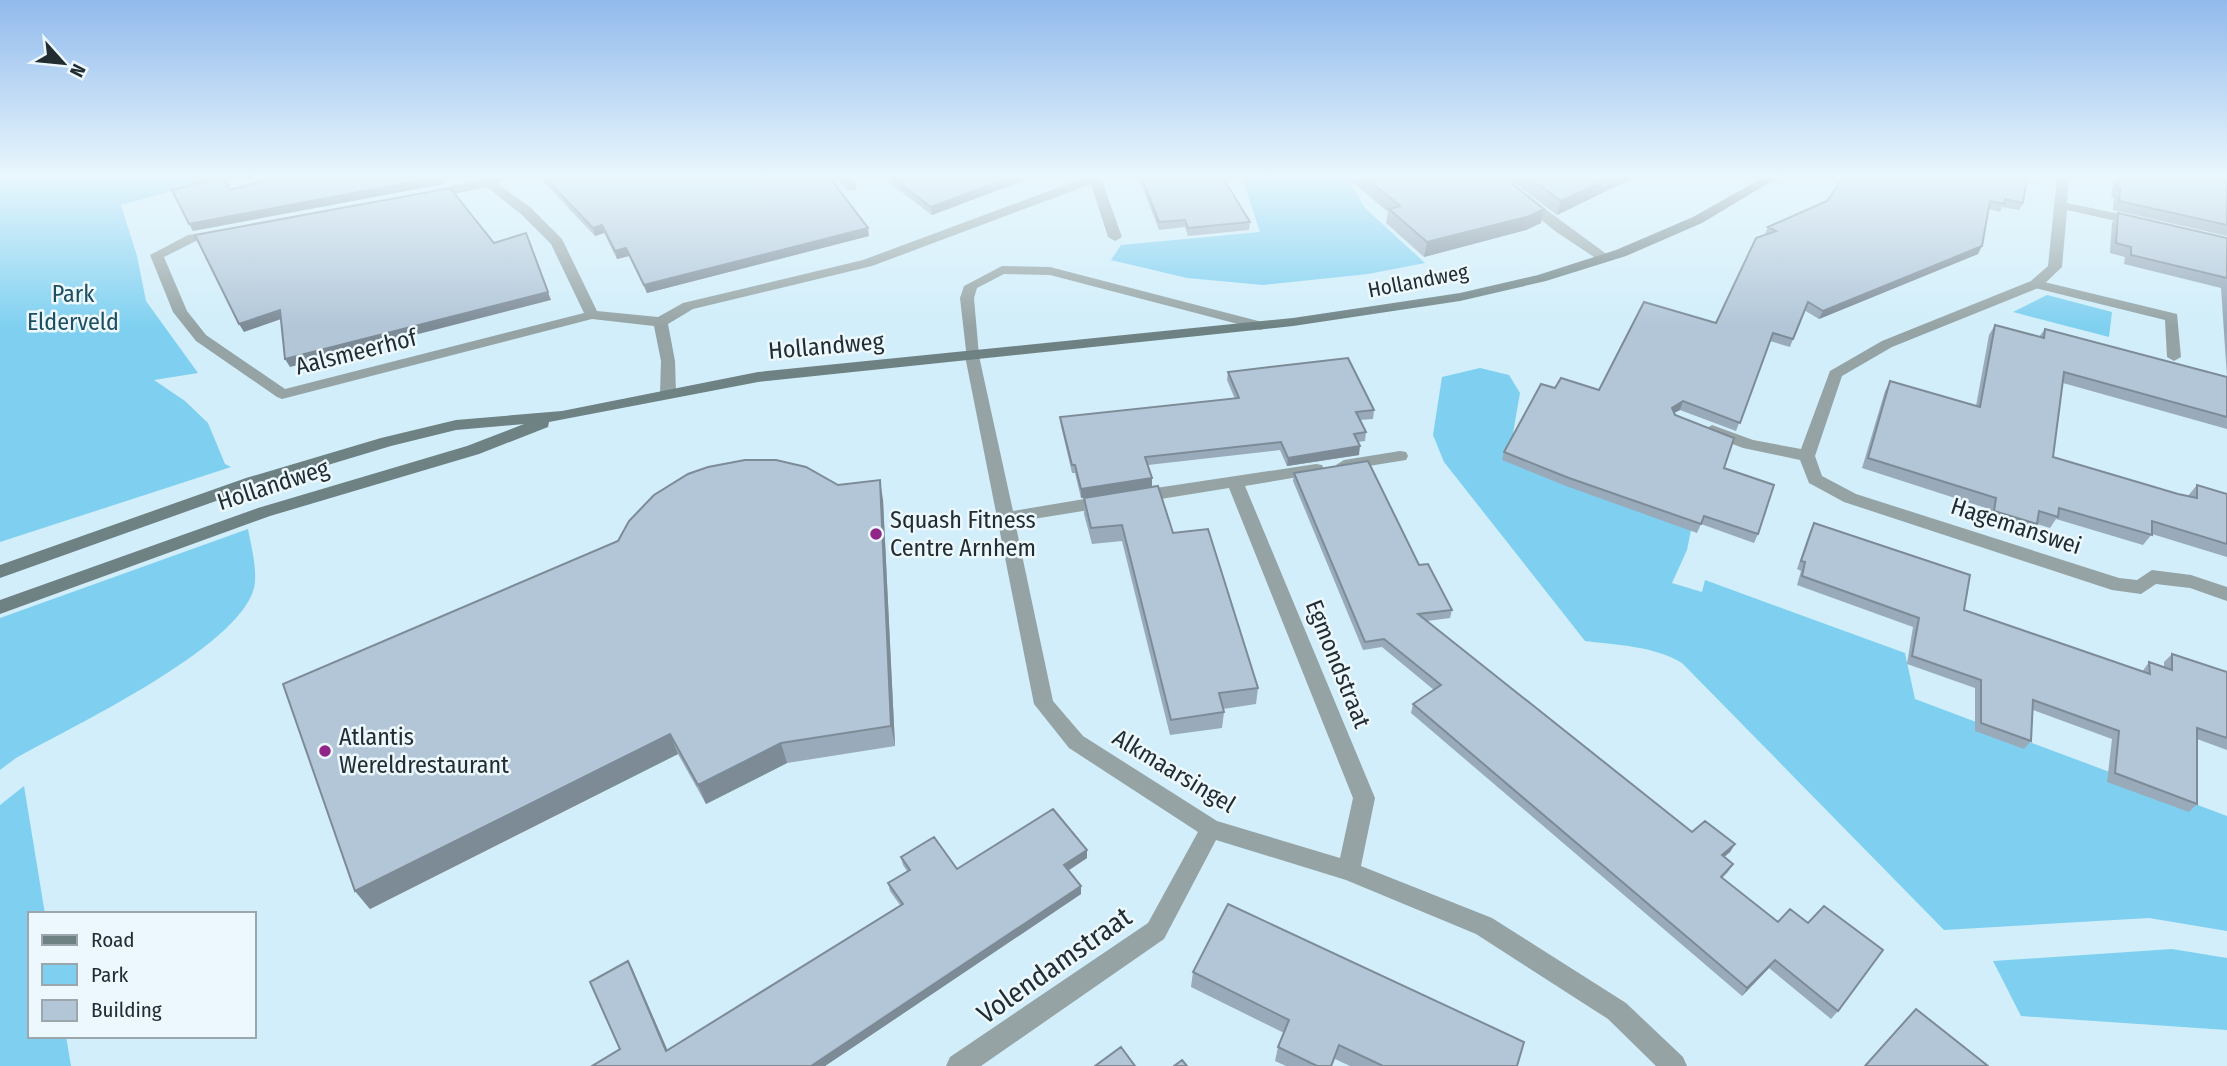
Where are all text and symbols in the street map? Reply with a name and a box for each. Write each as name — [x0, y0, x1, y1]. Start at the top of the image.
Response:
north arrow — [28, 28, 98, 98]
text: N — [65, 60, 91, 81]
street label: Hollandweg — [1366, 259, 1470, 303]
park label: Park Elderveld — [27, 280, 119, 336]
street label: Aalsmeerhof — [293, 323, 421, 381]
street label: Hollandweg — [767, 327, 886, 365]
street label: Hollandweg — [214, 454, 333, 516]
street label: Hagemanswei — [1947, 492, 2085, 560]
place label: Squash Fitness Centre Arnhem — [890, 506, 1036, 562]
marker: Squash Fitness Centre Arnhem — [868, 526, 884, 542]
street label: Egmondstraat — [1300, 596, 1376, 732]
place label: Atlantis Wereldrestaurant — [339, 723, 509, 779]
street label: Alkmaarsingel — [1108, 723, 1240, 819]
marker: Atlantis Wereldrestaurant — [317, 743, 333, 759]
street label: Volendamstraat — [971, 900, 1139, 1031]
legend — [28, 912, 256, 1038]
text: Road — [91, 927, 135, 953]
text: Park — [91, 962, 129, 988]
text: Building — [91, 997, 162, 1023]

